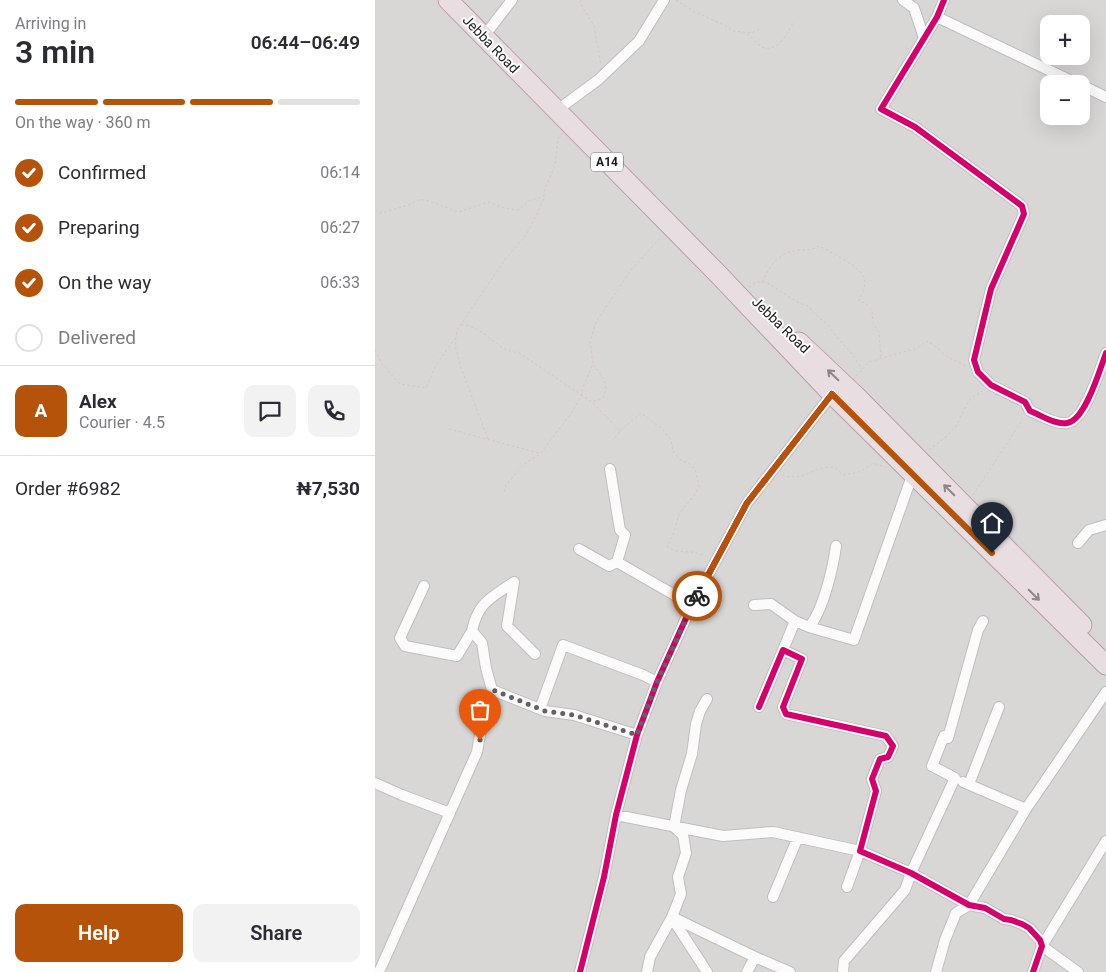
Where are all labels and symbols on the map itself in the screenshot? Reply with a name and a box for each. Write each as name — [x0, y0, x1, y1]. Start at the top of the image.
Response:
street label: Jebba Road — [460, 12, 522, 76]
road number: A14 — [591, 152, 623, 172]
street label: Jebba Road — [749, 294, 813, 356]
one-way arrow — [828, 370, 840, 382]
one-way arrow — [943, 483, 955, 496]
pin — [971, 502, 1013, 553]
courier — [672, 571, 722, 621]
one-way arrow — [1028, 589, 1040, 602]
pin — [459, 689, 501, 740]

